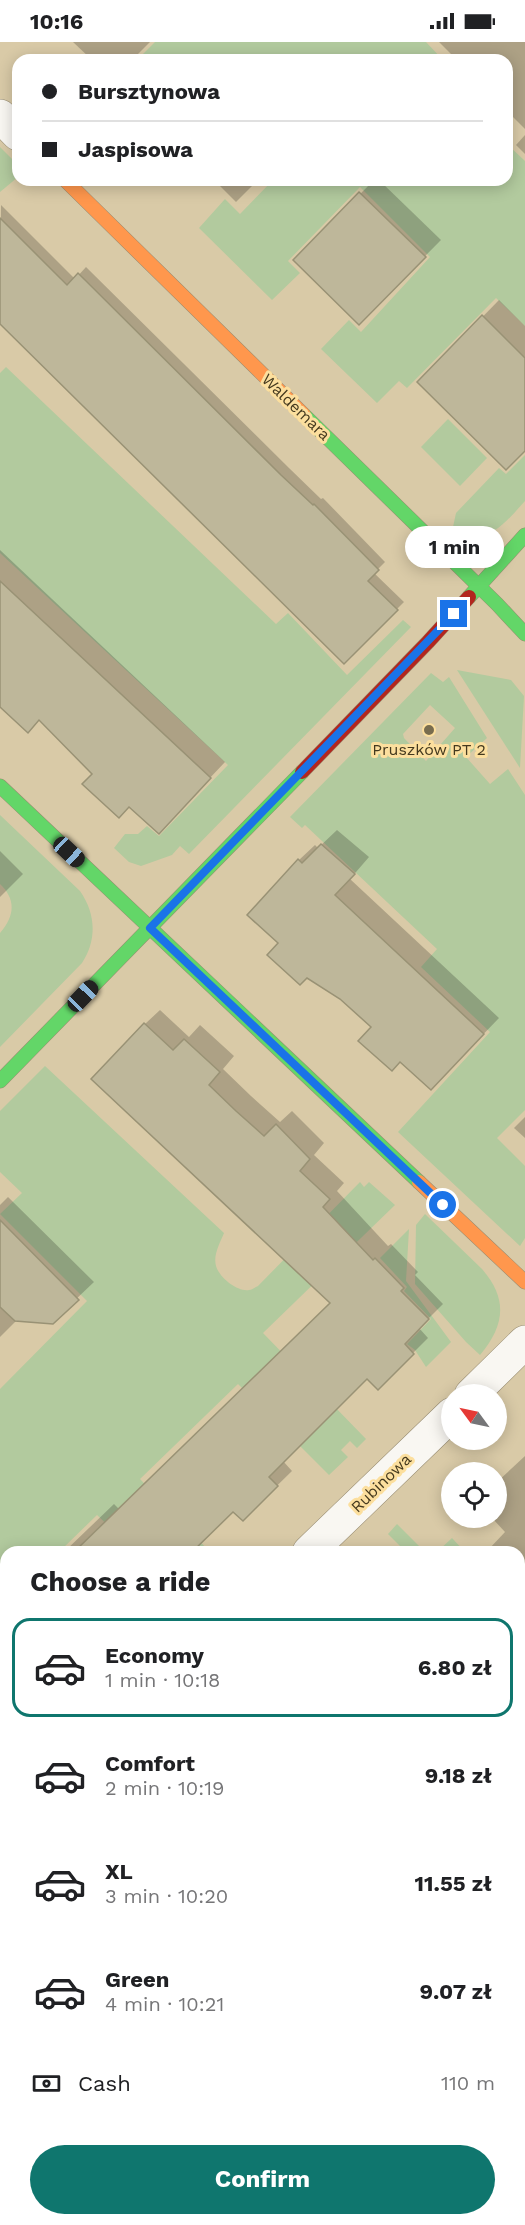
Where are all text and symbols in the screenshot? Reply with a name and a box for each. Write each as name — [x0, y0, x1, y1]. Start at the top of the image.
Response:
text: 10:16 — [30, 9, 83, 34]
text: Bursztynowa — [78, 79, 220, 104]
text: Jaspisowa — [78, 137, 193, 162]
street label: Waldemara — [258, 370, 334, 444]
callout: 1 min — [404, 527, 504, 569]
text: 1 min — [429, 535, 480, 559]
route end — [440, 600, 467, 627]
marker: Pruszków PT 2 — [422, 723, 436, 737]
place label: Pruszków PT 2 — [372, 740, 486, 759]
car — [50, 833, 88, 871]
car — [64, 977, 102, 1015]
route start — [429, 1191, 456, 1218]
north arrow — [441, 1384, 507, 1450]
map controls — [441, 1384, 507, 1528]
street label: Rubinowa — [347, 1450, 415, 1516]
button: locate — [441, 1462, 507, 1528]
text: Choose a ride — [30, 1566, 210, 1598]
icon: car — [33, 1641, 87, 1695]
text: Economy — [105, 1643, 204, 1668]
text: 6.80 zł — [418, 1655, 492, 1680]
text: 1 min · 10:18 — [105, 1668, 220, 1692]
icon: car — [33, 1749, 87, 1803]
text: Comfort — [105, 1751, 195, 1776]
text: 9.18 zł — [425, 1763, 492, 1788]
text: 2 min · 10:19 — [105, 1776, 224, 1800]
icon: car — [33, 1857, 87, 1911]
text: XL — [105, 1859, 133, 1884]
text: 11.55 zł — [415, 1871, 492, 1896]
text: 3 min · 10:20 — [105, 1884, 228, 1908]
icon: car — [33, 1965, 87, 2019]
text: Green — [105, 1967, 169, 1992]
text: 9.07 zł — [420, 1979, 492, 2004]
text: 4 min · 10:21 — [105, 1992, 224, 2016]
icon: cash — [30, 2067, 63, 2100]
text: Cash — [78, 2071, 131, 2096]
text: 110 m — [441, 2071, 495, 2095]
button: Confirm — [30, 2145, 495, 2214]

